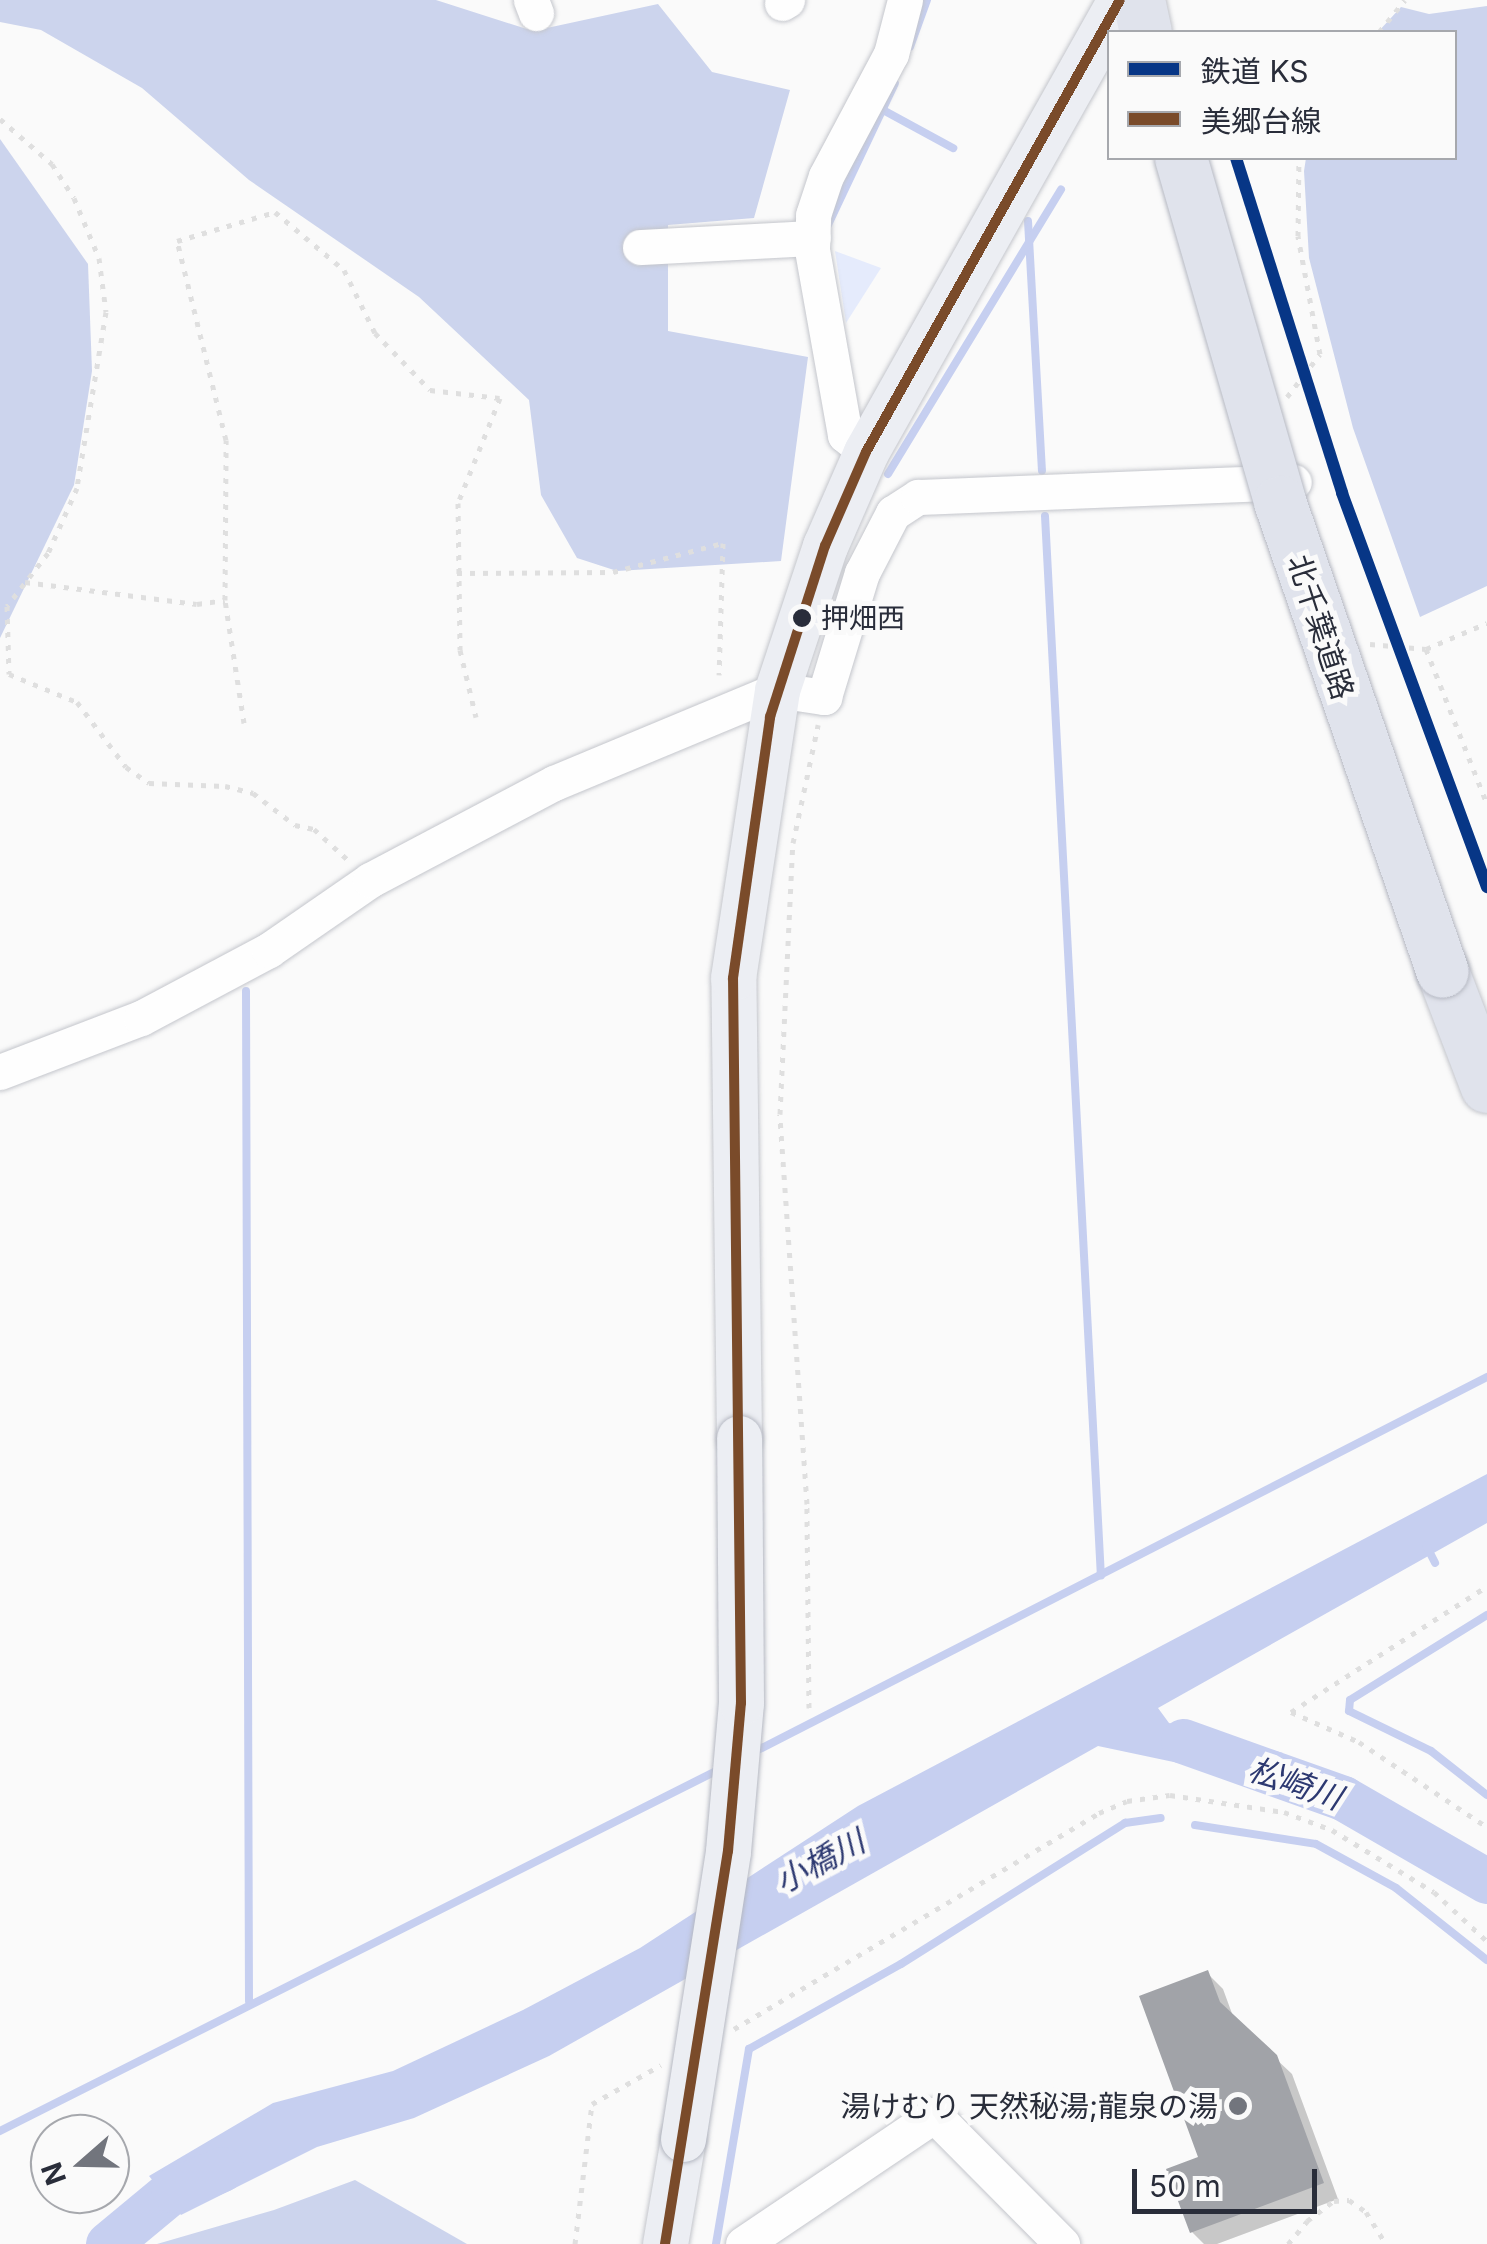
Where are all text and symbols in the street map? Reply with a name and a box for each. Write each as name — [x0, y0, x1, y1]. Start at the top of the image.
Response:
legend — [1107, 30, 1457, 160]
text: 鉄道 KS — [1201, 53, 1309, 89]
text: 美郷台線 — [1201, 103, 1321, 139]
street label: 北千葉道路 — [1281, 550, 1361, 704]
place label: 押畑西 — [821, 601, 905, 635]
marker: 押畑西 — [792, 608, 812, 628]
water label: 松崎川 — [1243, 1750, 1347, 1818]
water label: 小橋川 — [769, 1823, 871, 1901]
place label: 湯けむり 天然秘湯;龍泉の湯 — [841, 2088, 1218, 2124]
marker: 湯けむり 天然秘湯;龍泉の湯 — [1227, 2095, 1249, 2117]
north arrow — [30, 2114, 130, 2214]
scale bar — [1137, 2149, 1322, 2211]
text: N — [34, 2158, 73, 2189]
text: 50 m — [1149, 2168, 1221, 2204]

